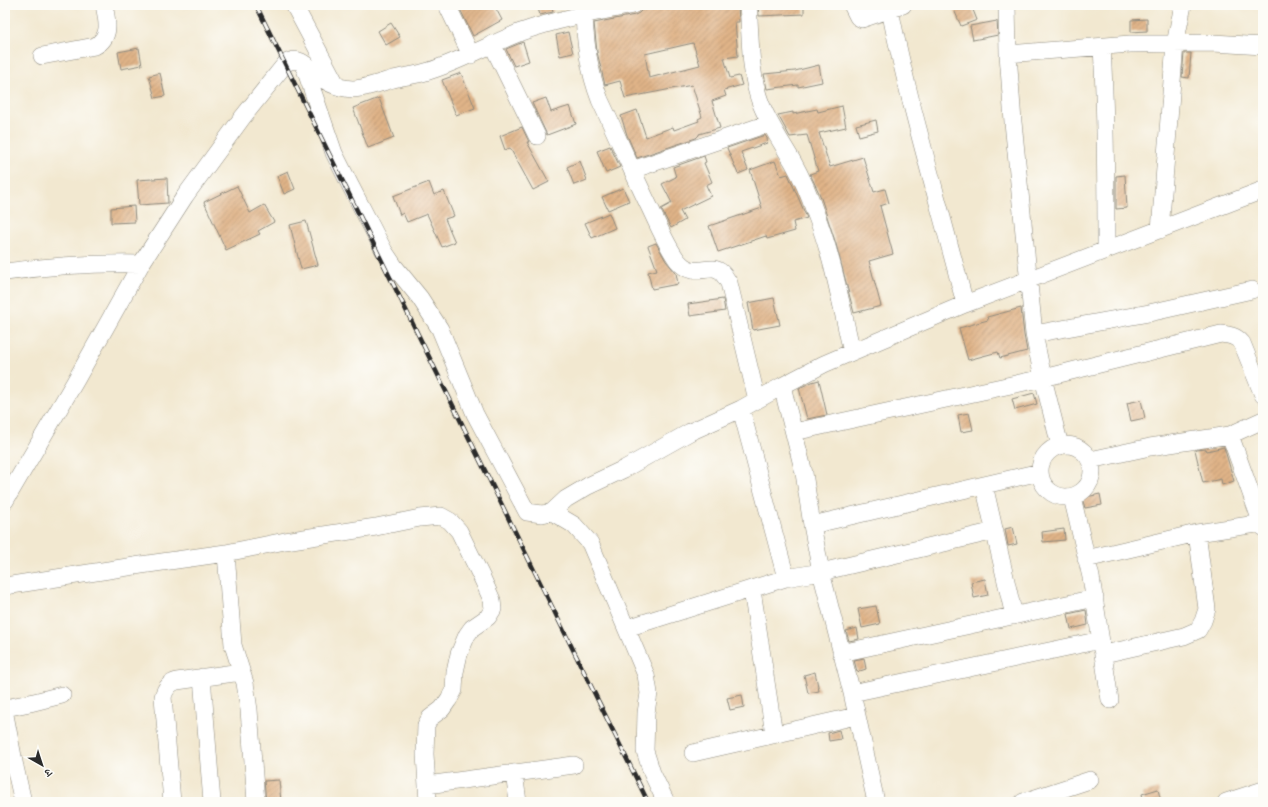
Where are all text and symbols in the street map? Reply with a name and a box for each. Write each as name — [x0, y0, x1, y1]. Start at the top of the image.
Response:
north arrow — [22, 745, 62, 785]
text: उ — [40, 764, 55, 780]

